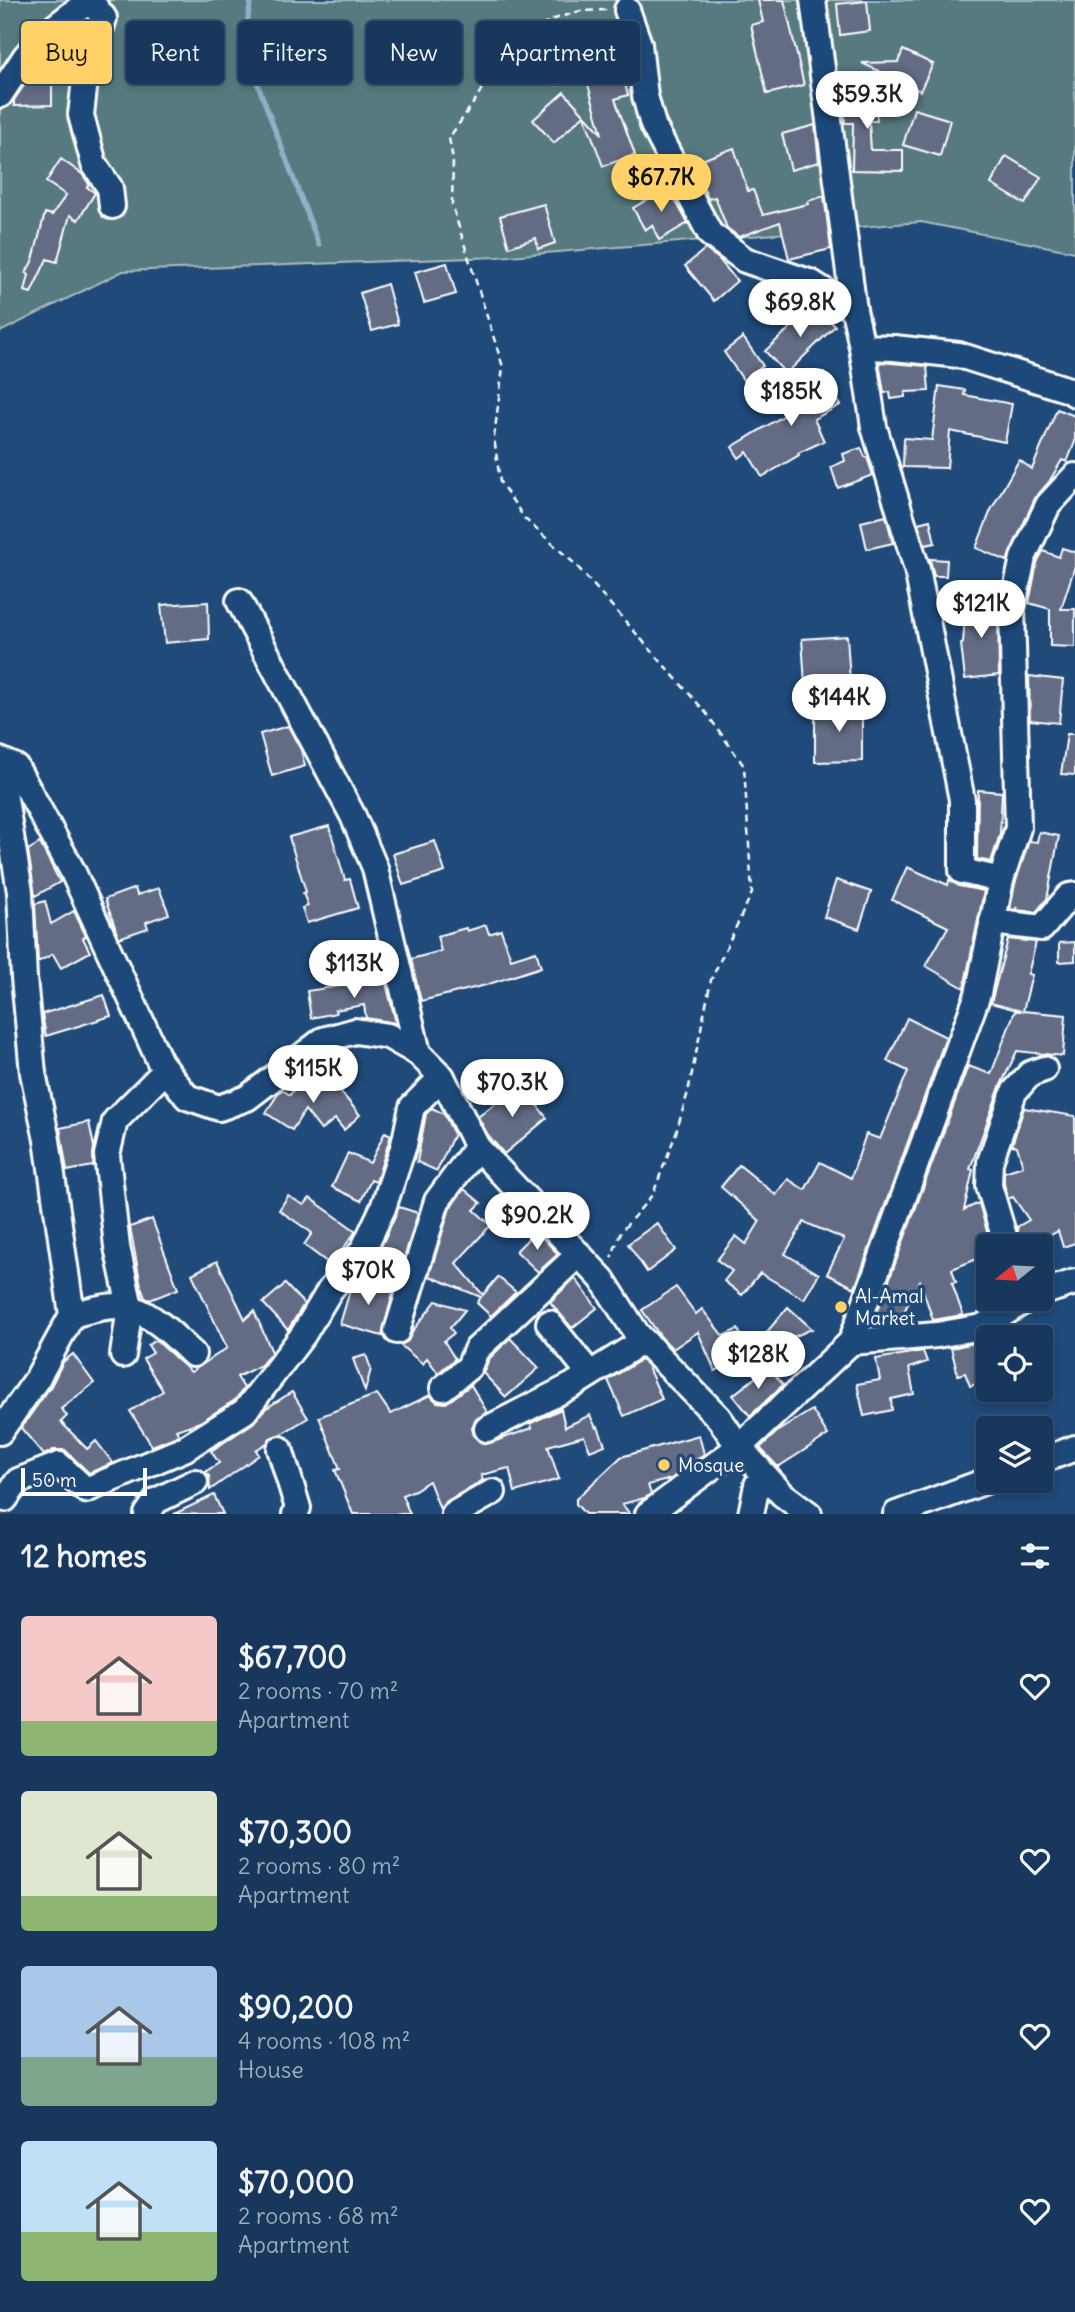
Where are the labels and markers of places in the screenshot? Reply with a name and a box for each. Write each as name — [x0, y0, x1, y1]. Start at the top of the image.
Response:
pin: $59.3K — [810, 72, 924, 131]
pin: $67.7K — [604, 154, 718, 214]
pin: $69.8K — [743, 280, 857, 339]
pin: $185K — [742, 368, 840, 428]
pin: $121K — [932, 580, 1030, 640]
pin: $144K — [790, 674, 888, 734]
pin: $113K — [305, 940, 403, 1000]
pin: $115K — [264, 1046, 362, 1105]
pin: $70.3K — [455, 1060, 569, 1119]
pin: $90.2K — [480, 1192, 594, 1252]
pin: $70K — [327, 1248, 409, 1307]
place label: Al-Amal Market — [855, 1284, 924, 1330]
marker: Al-Amal Market — [833, 1299, 849, 1315]
pin: $128K — [709, 1332, 807, 1391]
place label: Mosque — [678, 1453, 744, 1477]
marker: Mosque — [656, 1457, 672, 1473]

